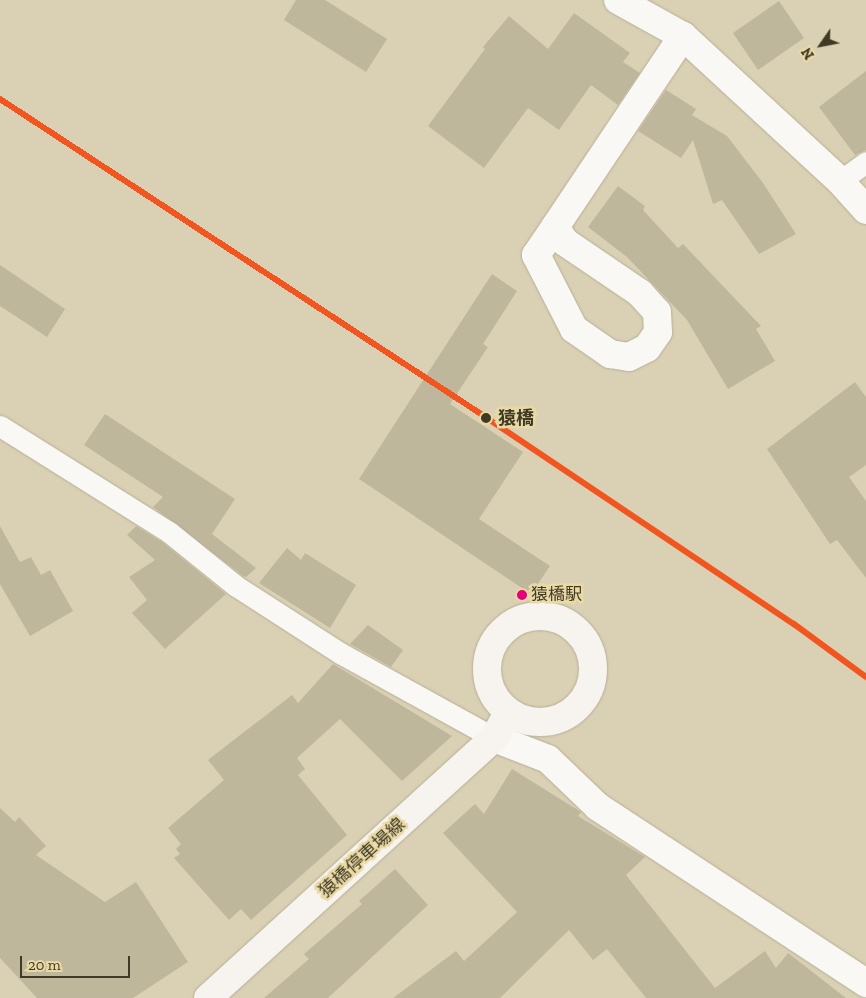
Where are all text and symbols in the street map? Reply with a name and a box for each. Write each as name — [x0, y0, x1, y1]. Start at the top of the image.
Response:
north arrow — [796, 20, 846, 70]
text: N — [798, 44, 818, 63]
place label: 猿橋 — [498, 407, 534, 429]
marker: 猿橋 — [478, 410, 494, 426]
place label: 猿橋駅 — [531, 585, 582, 605]
marker: 猿橋駅 — [517, 590, 527, 600]
street label: 猿橋停車場線 — [315, 814, 409, 902]
scale bar — [22, 946, 132, 978]
text: 20 m — [28, 956, 61, 974]

